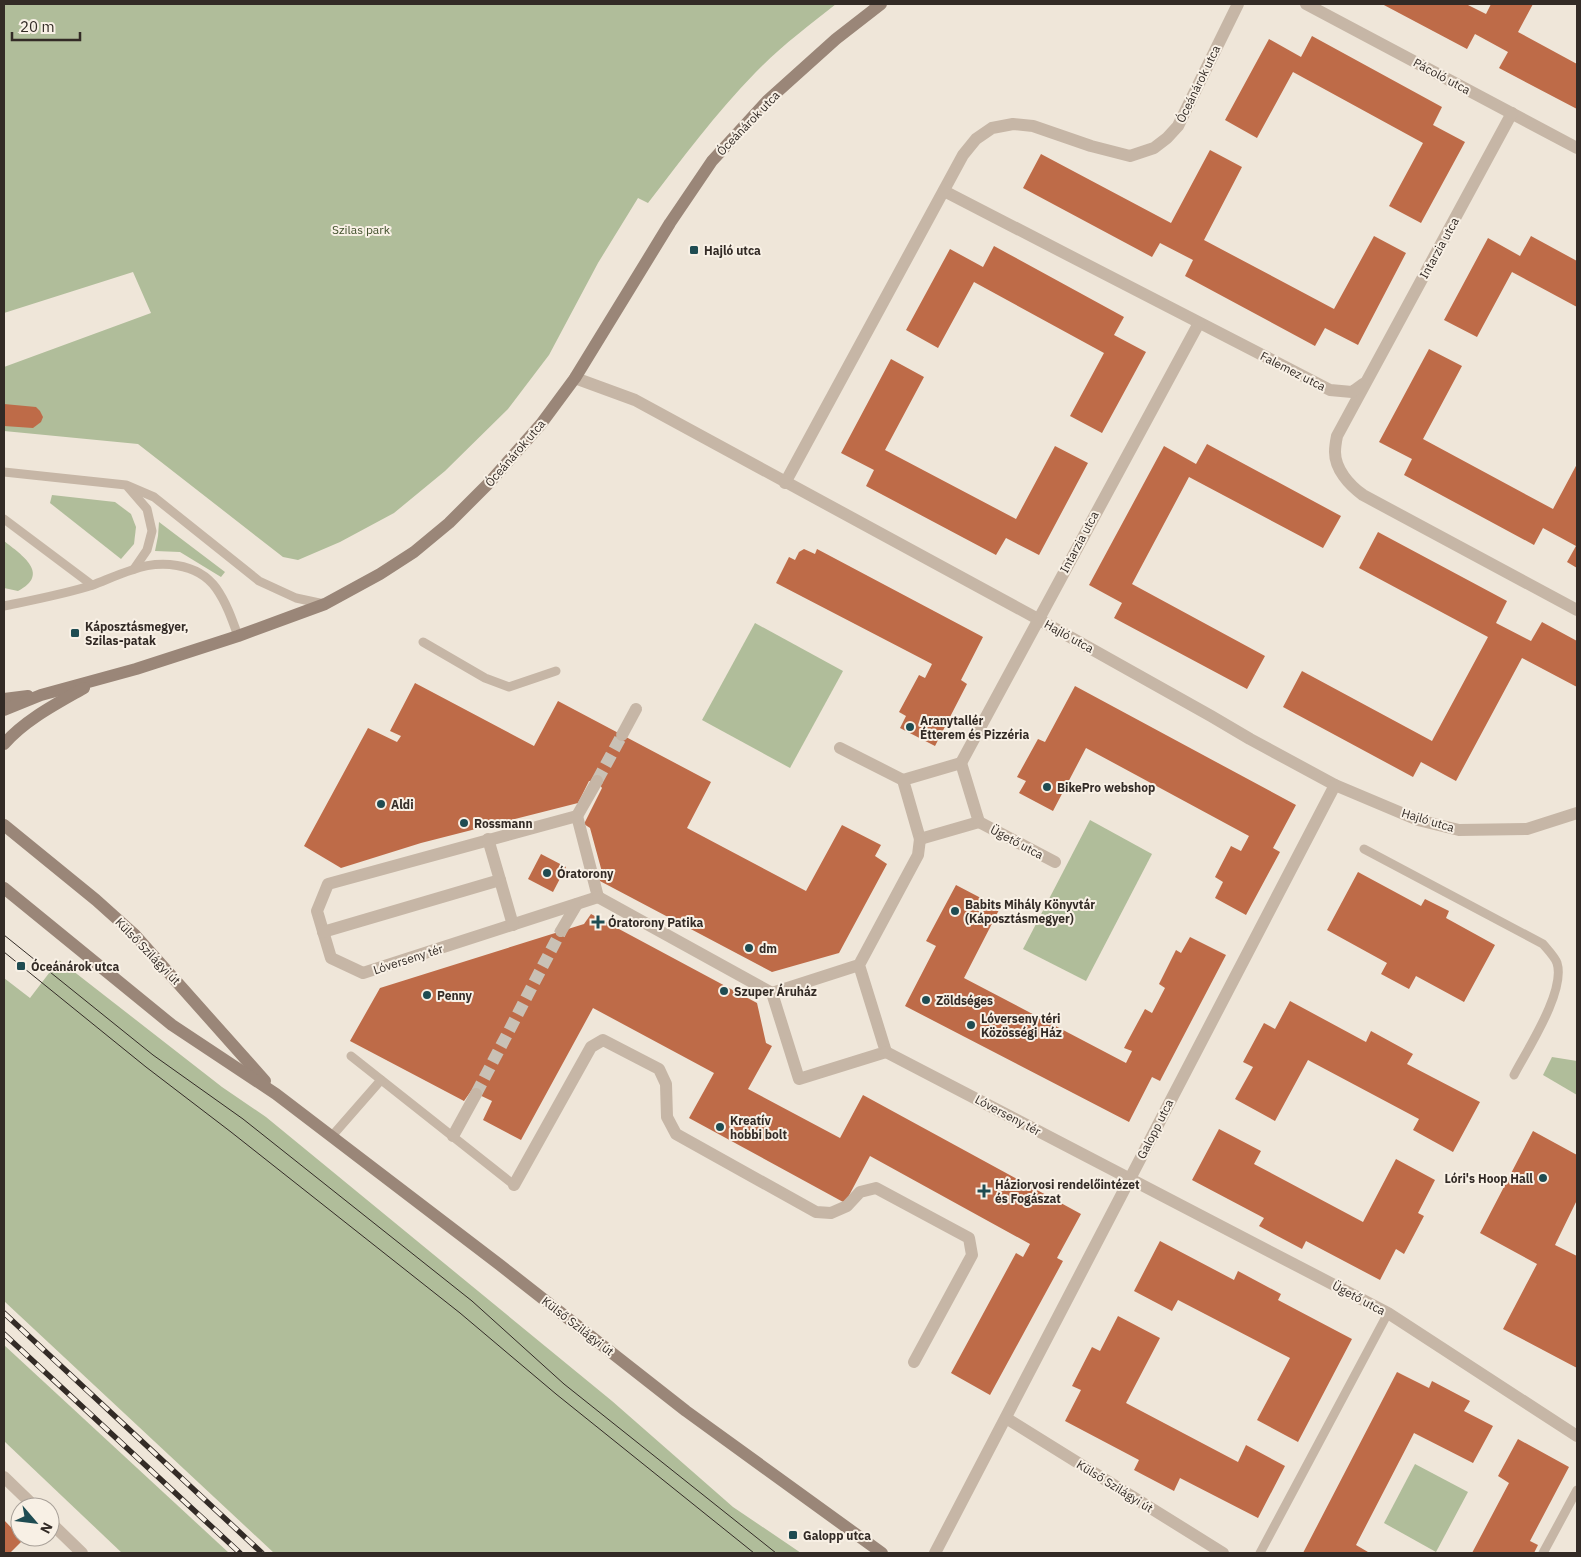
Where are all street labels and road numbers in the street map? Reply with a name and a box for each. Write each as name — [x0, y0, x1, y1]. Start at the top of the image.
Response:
street label: Óceánárok utca — [1173, 42, 1223, 125]
street label: Pácoló utca — [1411, 55, 1474, 98]
street label: Óceánárok utca — [713, 87, 783, 159]
street label: Intarzia utca — [1416, 214, 1462, 281]
street label: Falemez utca — [1258, 348, 1329, 394]
street label: Óceánárok utca — [482, 416, 549, 490]
street label: Intarzia utca — [1056, 508, 1102, 575]
street label: Hajló utca — [1042, 616, 1097, 656]
street label: Hajló utca — [1400, 805, 1457, 835]
street label: Ügető utca — [988, 822, 1047, 863]
street label: Külső Szilágyi út — [112, 914, 184, 988]
street label: Lóverseny tér — [371, 940, 445, 977]
street label: Lóverseny tér — [972, 1091, 1044, 1139]
street label: Galopp utca — [1134, 1096, 1177, 1161]
street label: Ügető utca — [1330, 1278, 1389, 1319]
street label: Külső Szilágyi út — [539, 1293, 617, 1359]
street label: Külső Szilágyi út — [1074, 1456, 1156, 1516]

